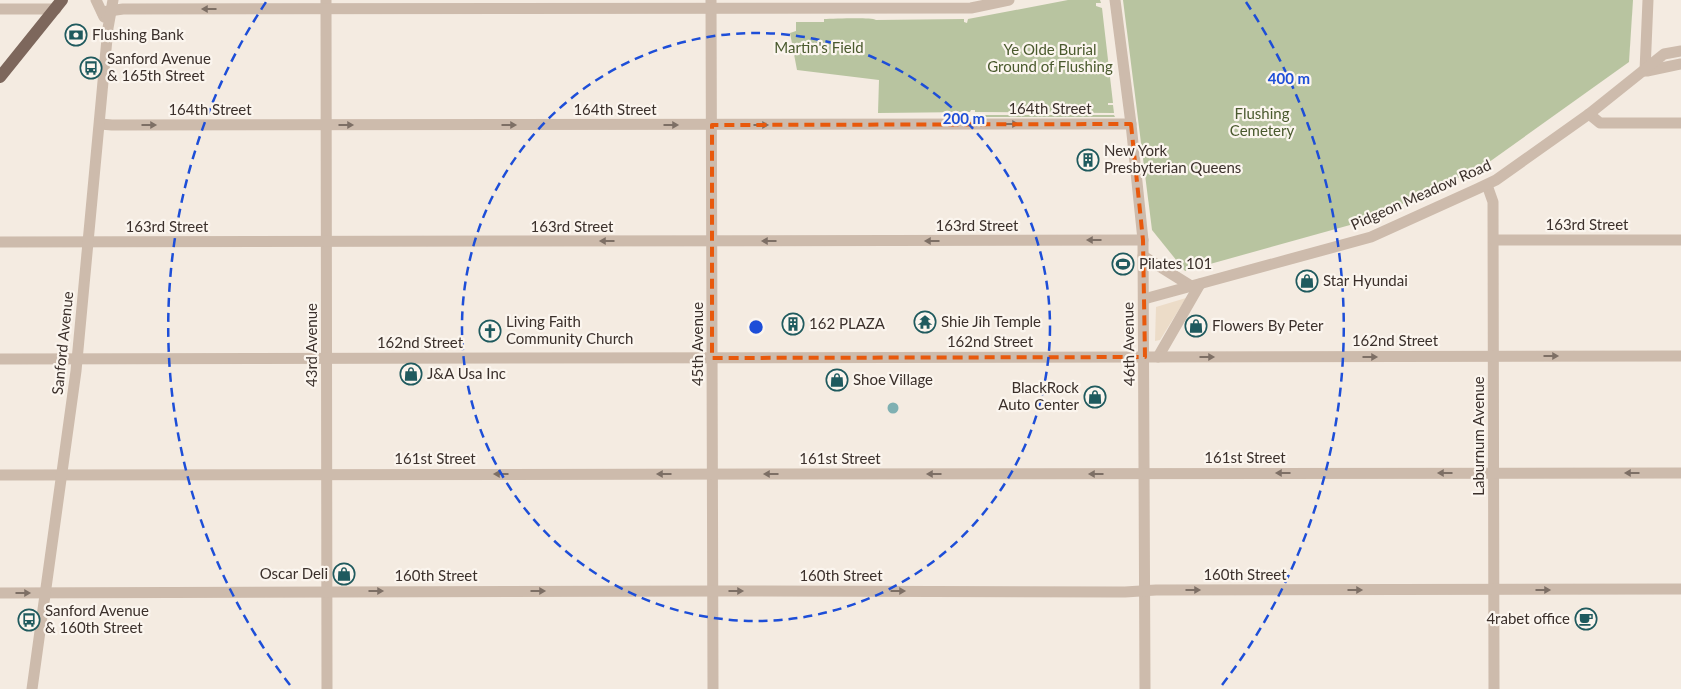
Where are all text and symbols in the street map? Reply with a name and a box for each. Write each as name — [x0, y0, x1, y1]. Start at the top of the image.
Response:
one-way arrow — [200, 5, 216, 13]
bank icon: Flushing Bank — [64, 23, 88, 47]
place label: Flushing Bank — [92, 25, 184, 43]
park label: Martin's Field — [774, 38, 864, 56]
park label: Ye Olde Burial Ground of Flushing — [987, 40, 1113, 75]
place label: Sanford Avenue & 165th Street — [107, 49, 211, 84]
bus stop icon: Sanford Avenue & 165th Street — [79, 56, 103, 80]
text: 400 m — [1268, 69, 1310, 87]
street label: 164th Street — [1008, 99, 1092, 117]
street label: 164th Street — [168, 100, 252, 118]
street label: 164th Street — [573, 100, 657, 118]
park label: Flushing Cemetery — [1230, 104, 1294, 139]
text: 200 m — [943, 109, 985, 127]
one-way arrow — [1003, 120, 1019, 128]
one-way arrow — [141, 121, 157, 129]
one-way arrow — [338, 121, 354, 129]
one-way arrow — [501, 121, 517, 129]
one-way arrow — [663, 121, 679, 129]
one-way arrow — [753, 121, 769, 129]
place label: New York Presbyterian Queens — [1104, 141, 1241, 176]
building icon: New York Presbyterian Queens — [1076, 148, 1100, 172]
street label: Pidgeon Meadow Road — [1348, 155, 1494, 233]
street label: 163rd Street — [1545, 215, 1629, 233]
street label: 163rd Street — [935, 216, 1019, 234]
street label: 163rd Street — [125, 217, 209, 235]
street label: 163rd Street — [530, 217, 614, 235]
one-way arrow — [1086, 236, 1102, 244]
one-way arrow — [599, 237, 615, 245]
one-way arrow — [761, 237, 777, 245]
one-way arrow — [924, 237, 940, 245]
sports icon: Pilates 101 — [1111, 252, 1135, 276]
place label: Pilates 101 — [1139, 254, 1212, 272]
shop icon: Star Hyundai — [1295, 269, 1319, 293]
place label: Star Hyundai — [1323, 271, 1408, 289]
street label: Sanford Avenue — [48, 290, 76, 395]
street label: 45th Avenue — [688, 302, 706, 386]
street label: 46th Avenue — [1118, 302, 1138, 386]
street label: 43rd Avenue — [302, 303, 320, 387]
temple icon: Shie Jih Temple — [913, 310, 937, 334]
place label: Living Faith Community Church — [506, 312, 633, 347]
building icon: 162 PLAZA — [781, 312, 805, 336]
place label: Shie Jih Temple — [941, 312, 1041, 330]
place label: 162 PLAZA — [809, 314, 886, 332]
shop icon: Flowers By Peter — [1184, 314, 1208, 338]
place label: Flowers By Peter — [1212, 316, 1324, 334]
centre of rings — [747, 318, 765, 336]
church icon: Living Faith Community Church — [478, 319, 502, 343]
street label: 162nd Street — [1352, 331, 1439, 349]
street label: 162nd Street — [947, 332, 1034, 350]
street label: 162nd Street — [377, 333, 464, 351]
one-way arrow — [1543, 352, 1559, 360]
one-way arrow — [1199, 353, 1215, 361]
one-way arrow — [1362, 353, 1378, 361]
shop icon: J&A Usa Inc — [399, 362, 423, 386]
place label: J&A Usa Inc — [427, 364, 506, 382]
shop icon: Shoe Village — [825, 368, 849, 392]
place label: Shoe Village — [853, 370, 933, 388]
street label: Laburnum Avenue — [1469, 376, 1487, 496]
place label: BlackRock Auto Center — [998, 378, 1080, 413]
shop icon: BlackRock Auto Center — [1083, 385, 1107, 409]
street label: 161st Street — [1204, 448, 1286, 466]
street label: 161st Street — [394, 449, 476, 467]
street label: 161st Street — [799, 449, 881, 467]
one-way arrow — [1275, 469, 1291, 477]
one-way arrow — [1437, 469, 1453, 477]
one-way arrow — [1624, 469, 1640, 477]
one-way arrow — [493, 470, 509, 478]
one-way arrow — [656, 470, 672, 478]
one-way arrow — [763, 470, 779, 478]
one-way arrow — [925, 470, 941, 478]
one-way arrow — [1088, 470, 1104, 478]
shop icon: Oscar Deli — [332, 562, 356, 586]
place label: Oscar Deli — [260, 564, 328, 582]
street label: 160th Street — [1203, 565, 1287, 583]
street label: 160th Street — [394, 566, 478, 584]
street label: 160th Street — [799, 566, 883, 584]
one-way arrow — [1185, 586, 1201, 594]
one-way arrow — [1348, 586, 1364, 594]
one-way arrow — [1535, 586, 1551, 594]
one-way arrow — [368, 587, 384, 595]
one-way arrow — [531, 587, 547, 595]
one-way arrow — [728, 587, 744, 595]
one-way arrow — [891, 587, 907, 595]
one-way arrow — [15, 589, 31, 597]
place label: Sanford Avenue & 160th Street — [45, 601, 149, 636]
cafe icon: 4rabet office — [1574, 607, 1598, 631]
bus stop icon: Sanford Avenue & 160th Street — [17, 608, 41, 632]
place label: 4rabet office — [1486, 609, 1570, 627]

